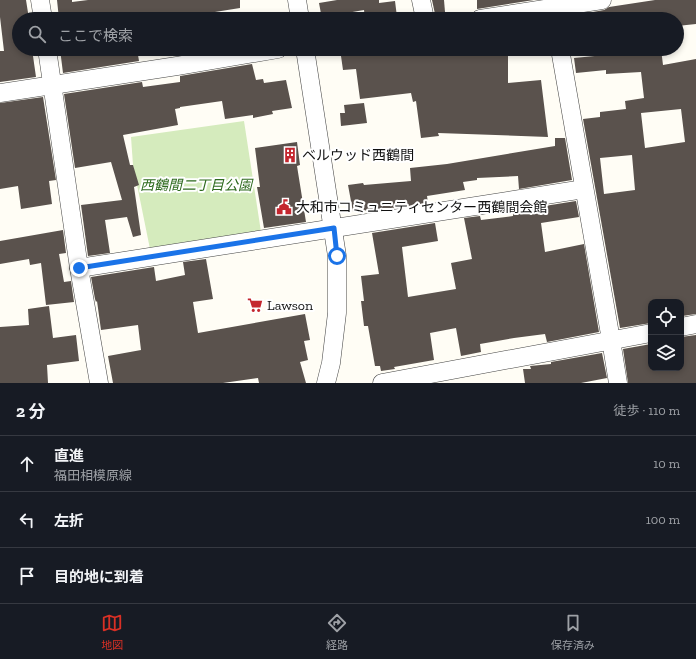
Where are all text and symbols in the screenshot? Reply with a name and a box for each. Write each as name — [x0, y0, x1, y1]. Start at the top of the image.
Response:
search box — [12, 12, 684, 56]
icon: search — [26, 23, 48, 45]
text: ここで検索 — [58, 27, 133, 45]
building icon: ベルウッド西鶴間 — [281, 146, 299, 164]
place label: ベルウッド西鶴間 — [302, 147, 414, 164]
park label: 西鶴間二丁目公園 — [140, 177, 254, 194]
public building icon: 大和市コミュニティセンター西鶴間会館 — [275, 198, 293, 216]
place label: 大和市コミュニティセンター西鶴間会館 — [296, 199, 547, 216]
route start — [328, 247, 346, 265]
route end — [70, 259, 88, 277]
supermarket icon: Lawson — [246, 296, 264, 314]
place label: Lawson — [267, 297, 313, 314]
map controls — [648, 299, 684, 371]
button: locate — [648, 299, 684, 335]
button: layers — [648, 335, 684, 371]
text: 2 分 — [16, 401, 45, 421]
text: 徒歩 · 110 m — [614, 403, 680, 418]
text: 直進 — [54, 447, 84, 465]
icon: ahead — [16, 453, 38, 475]
text: 10 m — [653, 456, 680, 471]
text: 福田相模原線 — [54, 468, 132, 483]
icon: left — [16, 509, 38, 531]
text: 左折 — [54, 512, 84, 530]
text: 100 m — [646, 512, 680, 527]
icon: arrive — [16, 565, 38, 587]
text: 目的地に到着 — [54, 568, 144, 586]
tab: 地図 — [101, 612, 123, 652]
tab: 経路 — [326, 612, 348, 652]
tab: 保存済み — [551, 612, 595, 652]

